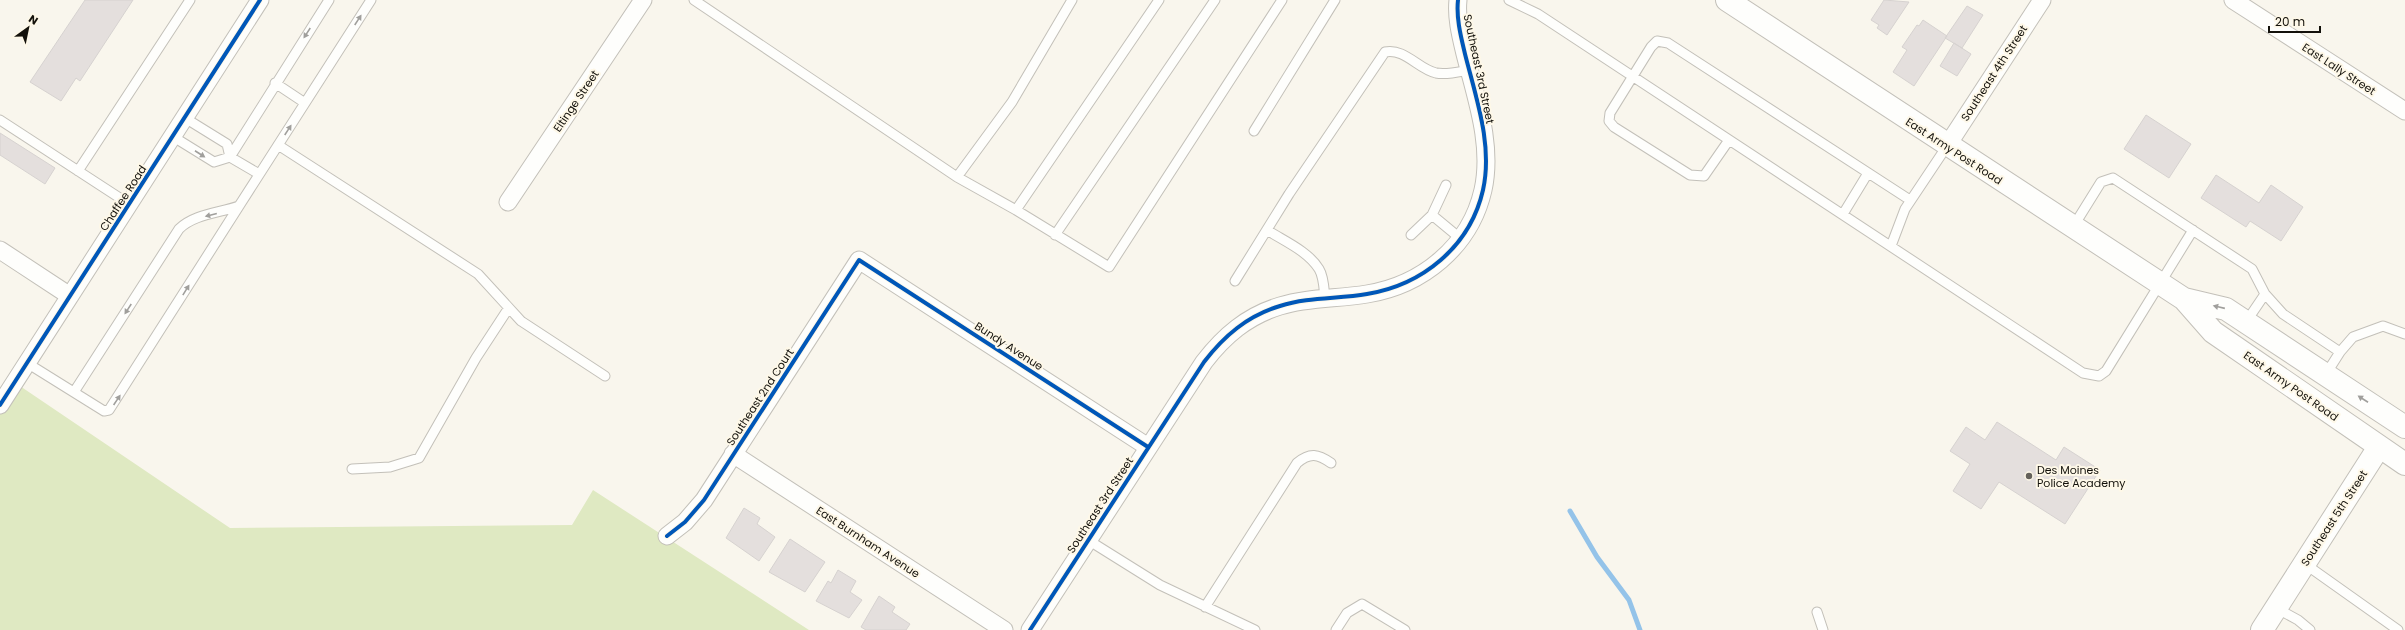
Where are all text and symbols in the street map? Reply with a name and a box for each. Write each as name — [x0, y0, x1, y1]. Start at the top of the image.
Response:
north arrow — [8, 8, 48, 48]
scale bar — [2269, 8, 2320, 34]
text: N — [26, 11, 41, 29]
street label: Southeast 3rd Street — [1460, 13, 1498, 125]
text: 20 m — [2275, 13, 2305, 30]
one-way arrow — [354, 15, 362, 26]
street label: Southeast 4th Street — [1957, 22, 2031, 124]
one-way arrow — [304, 27, 311, 39]
street label: East Lally Street — [2299, 39, 2379, 99]
street label: Eltinge Street — [549, 67, 603, 135]
street label: East Army Post Road — [1902, 114, 2006, 188]
one-way arrow — [284, 124, 291, 136]
one-way arrow — [195, 150, 206, 158]
street label: Chaffee Road — [96, 162, 150, 234]
one-way arrow — [204, 212, 217, 218]
one-way arrow — [182, 285, 190, 295]
one-way arrow — [124, 304, 132, 314]
one-way arrow — [2212, 304, 2225, 310]
street label: Bundy Avenue — [972, 318, 1047, 374]
street label: Southeast 2nd Court — [723, 345, 797, 449]
street label: East Army Post Road — [2240, 347, 2342, 425]
one-way arrow — [113, 395, 121, 405]
one-way arrow — [2358, 395, 2369, 403]
street label: Southeast 3rd Street — [1063, 454, 1137, 556]
place label: Des Moines Police Academy — [2037, 462, 2126, 491]
street label: Southeast 5th Street — [2297, 467, 2371, 569]
marker: Des Moines Police Academy — [2024, 471, 2034, 481]
street label: East Burnham Avenue — [813, 502, 923, 582]

